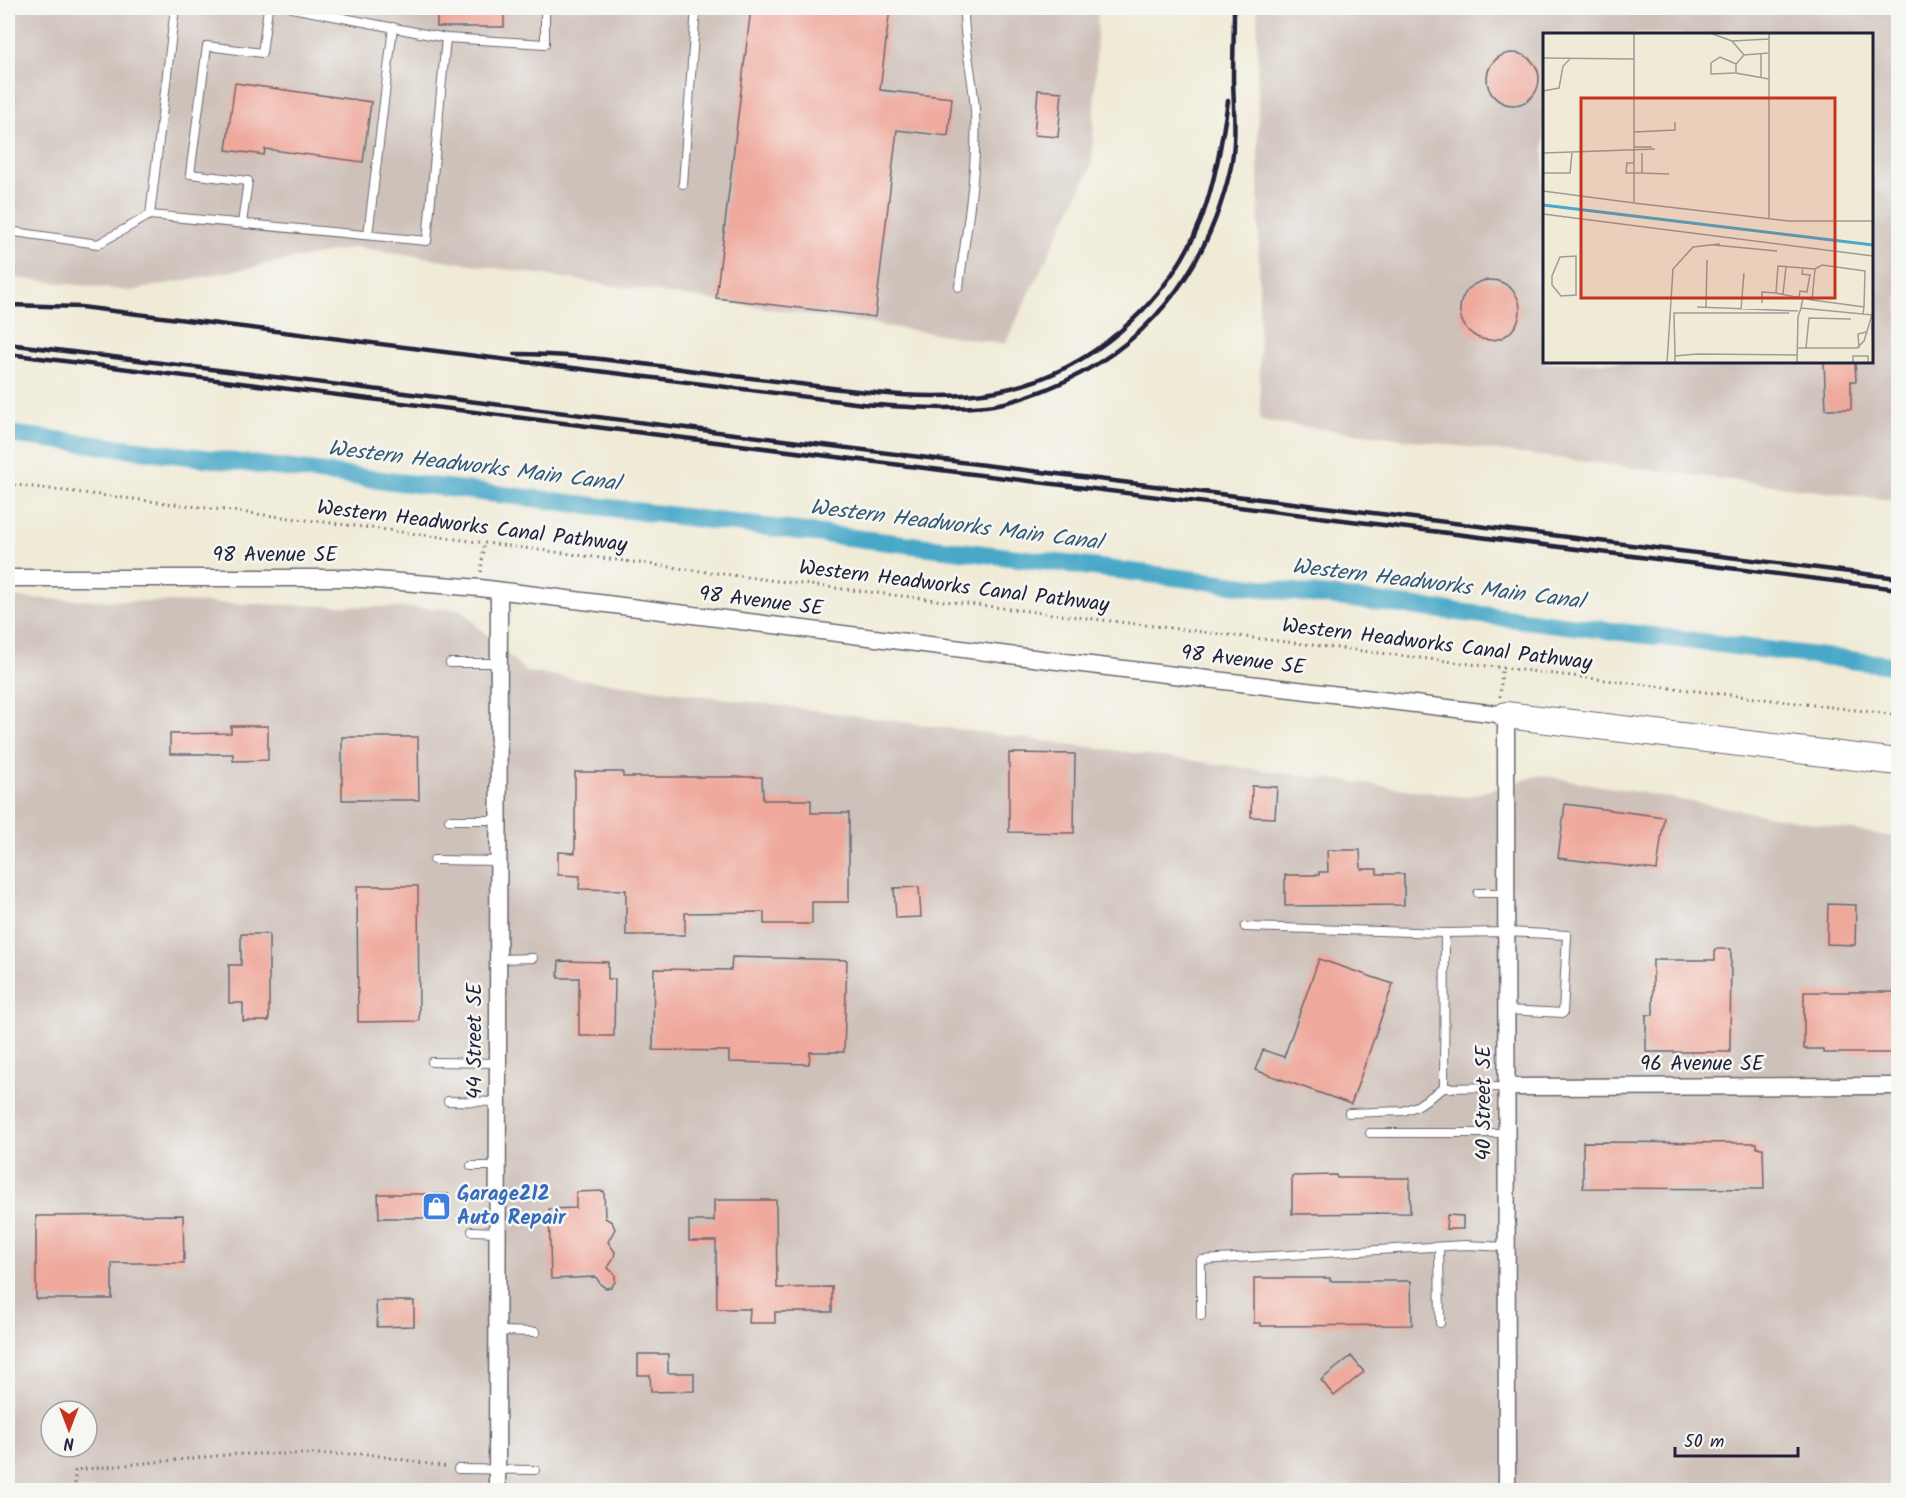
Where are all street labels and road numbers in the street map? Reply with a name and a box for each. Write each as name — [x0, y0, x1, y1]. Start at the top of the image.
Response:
street label: Western Headworks Canal Pathway — [315, 492, 629, 562]
street label: 98 Avenue SE — [213, 539, 338, 572]
street label: Western Headworks Canal Pathway — [797, 552, 1111, 622]
street label: 98 Avenue SE — [697, 578, 826, 626]
street label: Western Headworks Canal Pathway — [1280, 610, 1594, 680]
street label: 98 Avenue SE — [1179, 637, 1308, 685]
street label: 44 Street SE — [459, 982, 492, 1099]
street label: 40 Street SE — [1468, 1044, 1501, 1161]
street label: 96 Avenue SE — [1640, 1048, 1765, 1081]

